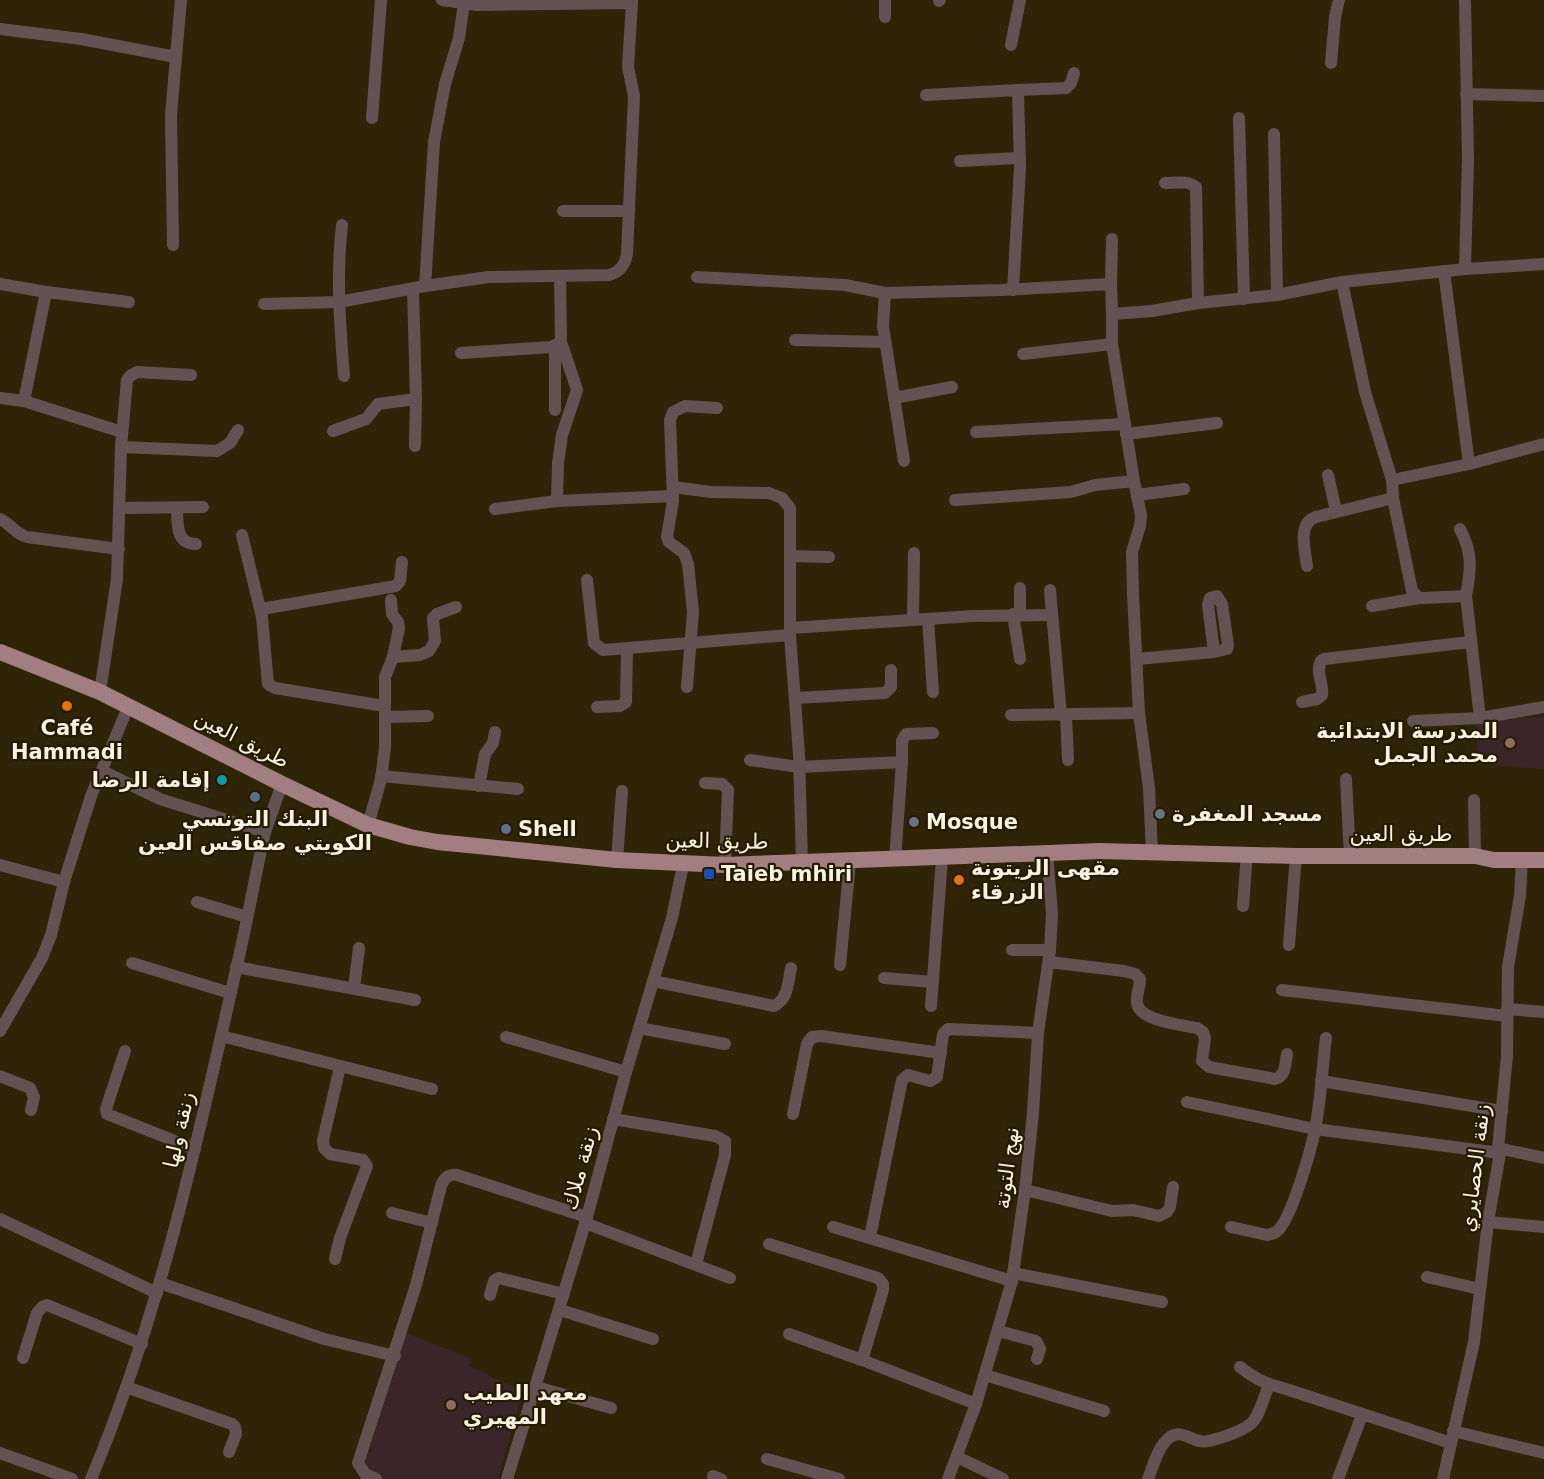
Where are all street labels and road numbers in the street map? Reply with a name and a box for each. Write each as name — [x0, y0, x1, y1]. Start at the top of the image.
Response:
street label: طريق العين — [191, 705, 293, 773]
street label: طريق العين — [1349, 822, 1453, 846]
street label: طريق العين — [665, 828, 769, 854]
street label: زنقة ولها — [159, 1090, 199, 1170]
street label: زنقة الحصايري — [1455, 1103, 1495, 1233]
street label: زنقة ملاك — [557, 1124, 603, 1212]
street label: نهج التوتة — [990, 1126, 1024, 1210]

